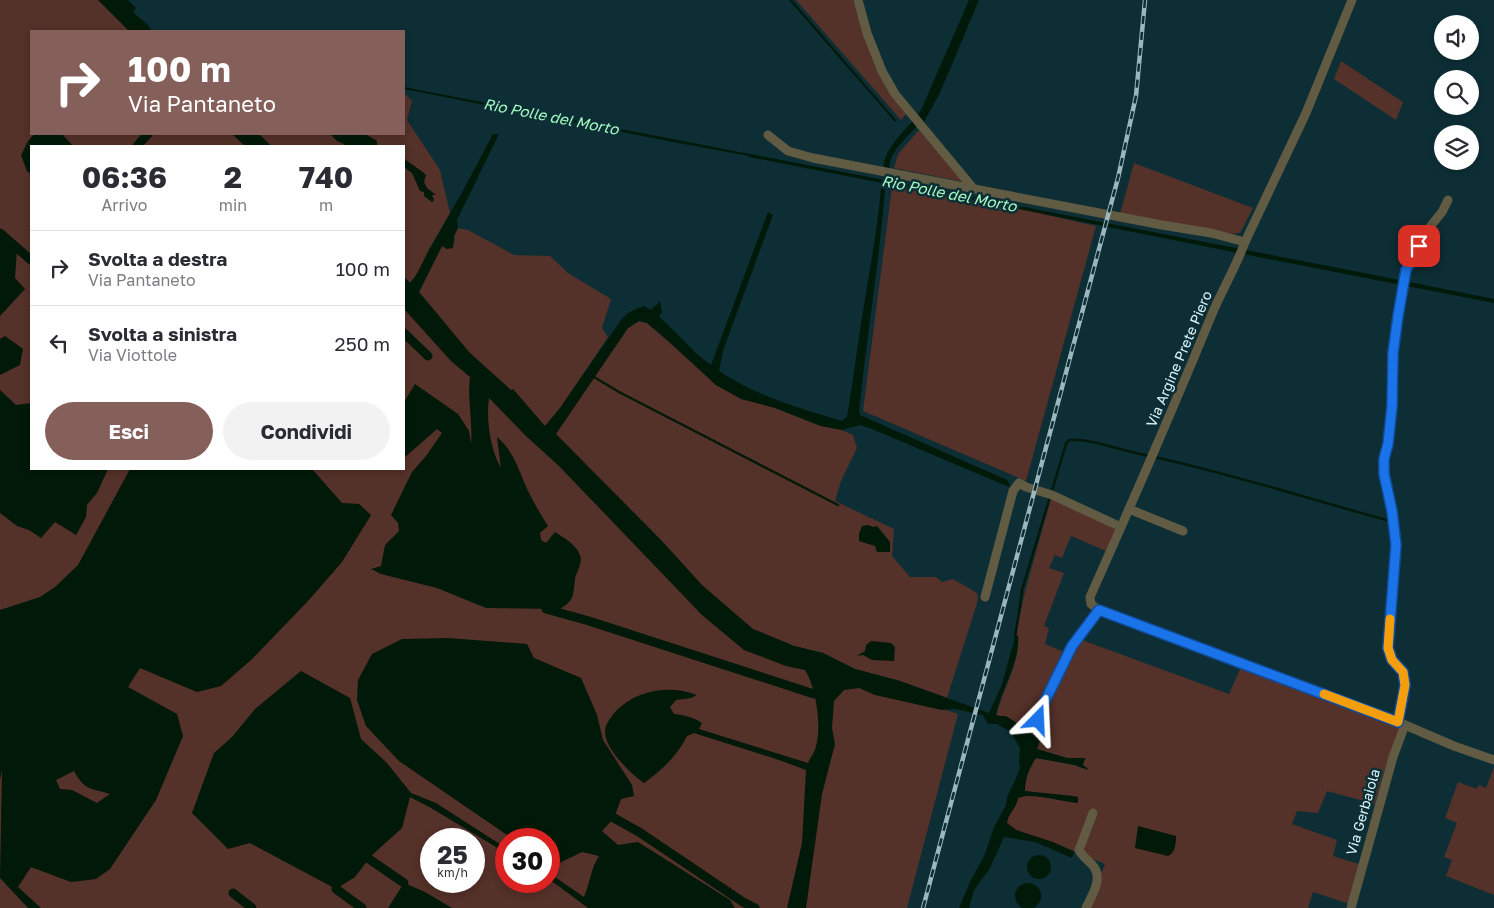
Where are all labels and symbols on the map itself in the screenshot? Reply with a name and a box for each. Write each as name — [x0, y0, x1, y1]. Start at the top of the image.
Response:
water label: Rio Polle del Morto — [482, 94, 621, 138]
water label: Rio Polle del Morto — [880, 171, 1019, 215]
pin — [1398, 225, 1440, 267]
street label: Via Argine Prete Piero — [1142, 288, 1215, 430]
position arrow — [1011, 693, 1063, 745]
street label: Via Gerbaiola — [1342, 767, 1383, 857]
speed limit sign: 30 — [495, 828, 560, 893]

